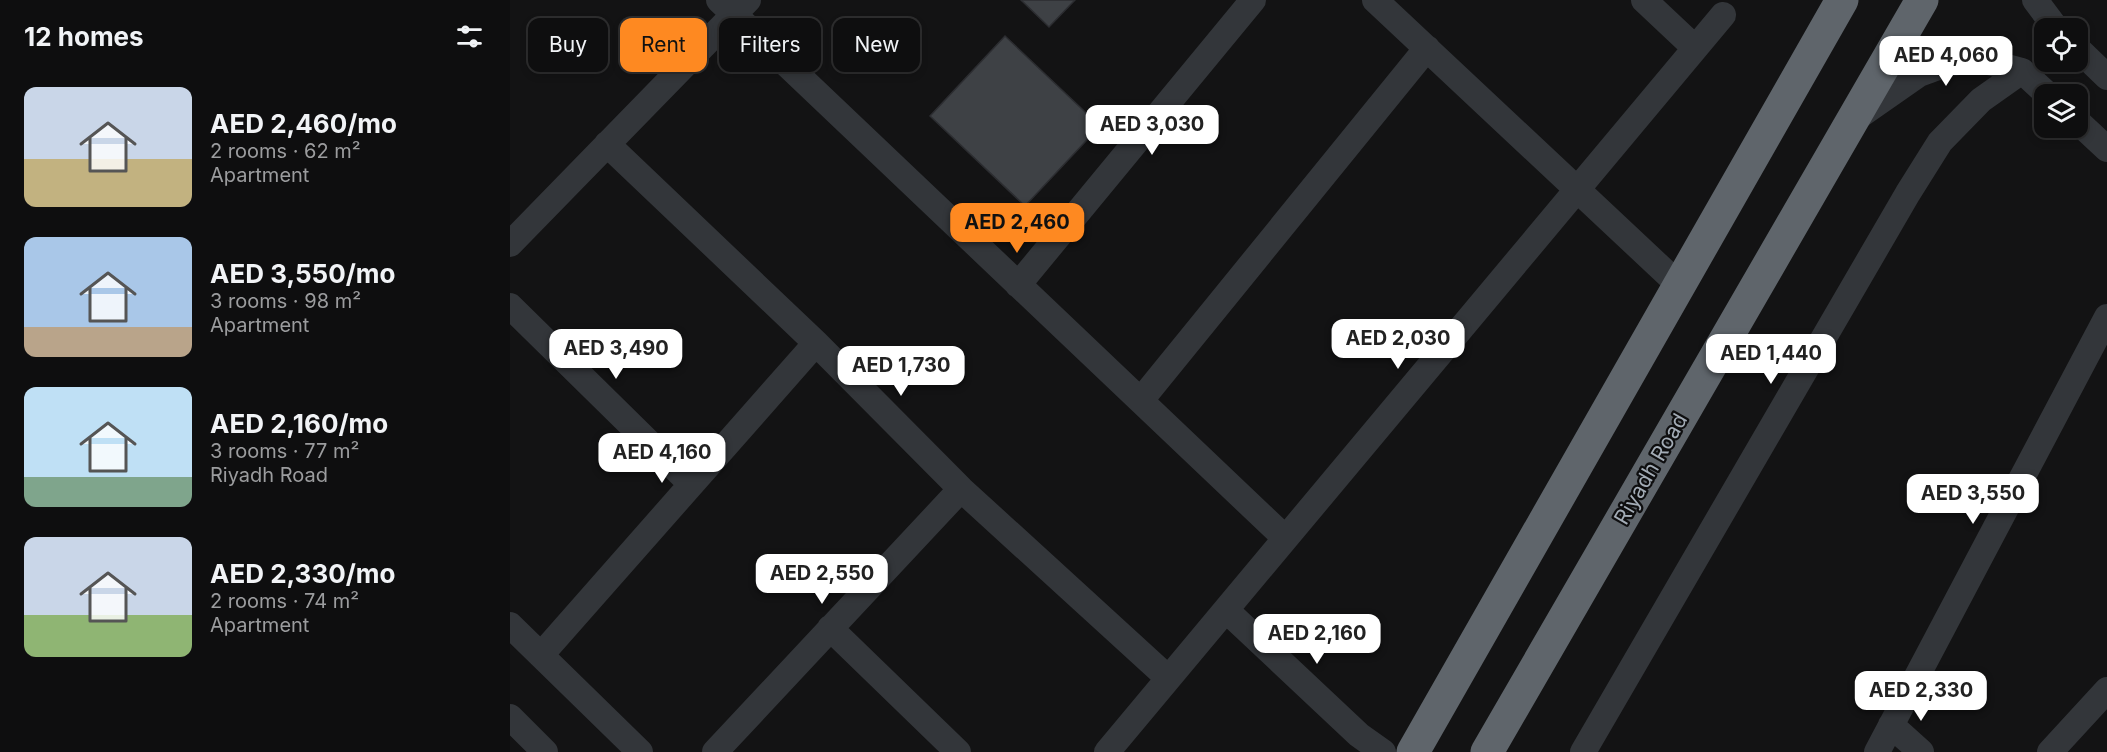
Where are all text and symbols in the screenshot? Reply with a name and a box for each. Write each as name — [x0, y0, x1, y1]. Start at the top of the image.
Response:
chip: Buy — [528, 18, 608, 72]
chip: Rent — [620, 18, 707, 72]
chip: Filters — [719, 18, 821, 72]
chip: New — [833, 18, 920, 72]
map controls — [2034, 18, 2088, 138]
button: locate — [2034, 18, 2088, 72]
icon: filters — [453, 20, 486, 53]
text: 12 homes — [24, 21, 144, 52]
pin: AED 4,060 — [1877, 36, 2015, 87]
text: AED 4,060 — [1893, 43, 1999, 67]
button: layers — [2034, 84, 2088, 138]
pin: AED 3,030 — [1083, 105, 1221, 156]
text: AED 2,460/mo — [210, 108, 397, 139]
icon: home — [72, 111, 144, 183]
text: AED 3,030 — [1100, 112, 1204, 136]
text: 2 rooms · 62 m² — [210, 139, 361, 163]
text: Apartment — [210, 163, 309, 187]
pin: AED 2,460 — [948, 203, 1086, 254]
text: AED 2,460 — [964, 210, 1070, 234]
text: AED 3,550/mo — [210, 258, 395, 289]
icon: home — [72, 261, 144, 333]
text: 3 rooms · 98 m² — [210, 289, 361, 313]
text: Apartment — [210, 313, 309, 337]
pin: AED 2,030 — [1329, 319, 1467, 370]
text: AED 2,030 — [1346, 326, 1450, 350]
pin: AED 3,490 — [547, 329, 685, 380]
pin: AED 1,440 — [1702, 334, 1840, 385]
text: AED 3,490 — [563, 336, 669, 360]
text: AED 1,440 — [1720, 341, 1822, 365]
pin: AED 1,730 — [832, 346, 970, 397]
text: AED 1,730 — [852, 353, 950, 377]
text: AED 2,160/mo — [210, 408, 388, 439]
street label: Riyadh Road — [1609, 409, 1692, 529]
icon: home — [72, 411, 144, 483]
pin: AED 4,160 — [593, 433, 731, 484]
text: 3 rooms · 77 m² — [210, 439, 359, 463]
text: AED 4,160 — [612, 440, 712, 464]
text: Riyadh Road — [210, 463, 328, 487]
pin: AED 3,550 — [1904, 474, 2042, 525]
text: AED 3,550 — [1921, 481, 2025, 505]
pin: AED 2,550 — [753, 554, 891, 605]
text: AED 2,330/mo — [210, 558, 395, 589]
icon: home — [72, 561, 144, 633]
text: AED 2,550 — [770, 561, 874, 585]
text: 2 rooms · 74 m² — [210, 589, 359, 613]
text: Apartment — [210, 613, 309, 637]
pin: AED 2,160 — [1248, 614, 1386, 665]
text: AED 2,160 — [1268, 621, 1366, 645]
pin: AED 2,330 — [1852, 671, 1990, 722]
text: AED 2,330 — [1869, 678, 1973, 702]

